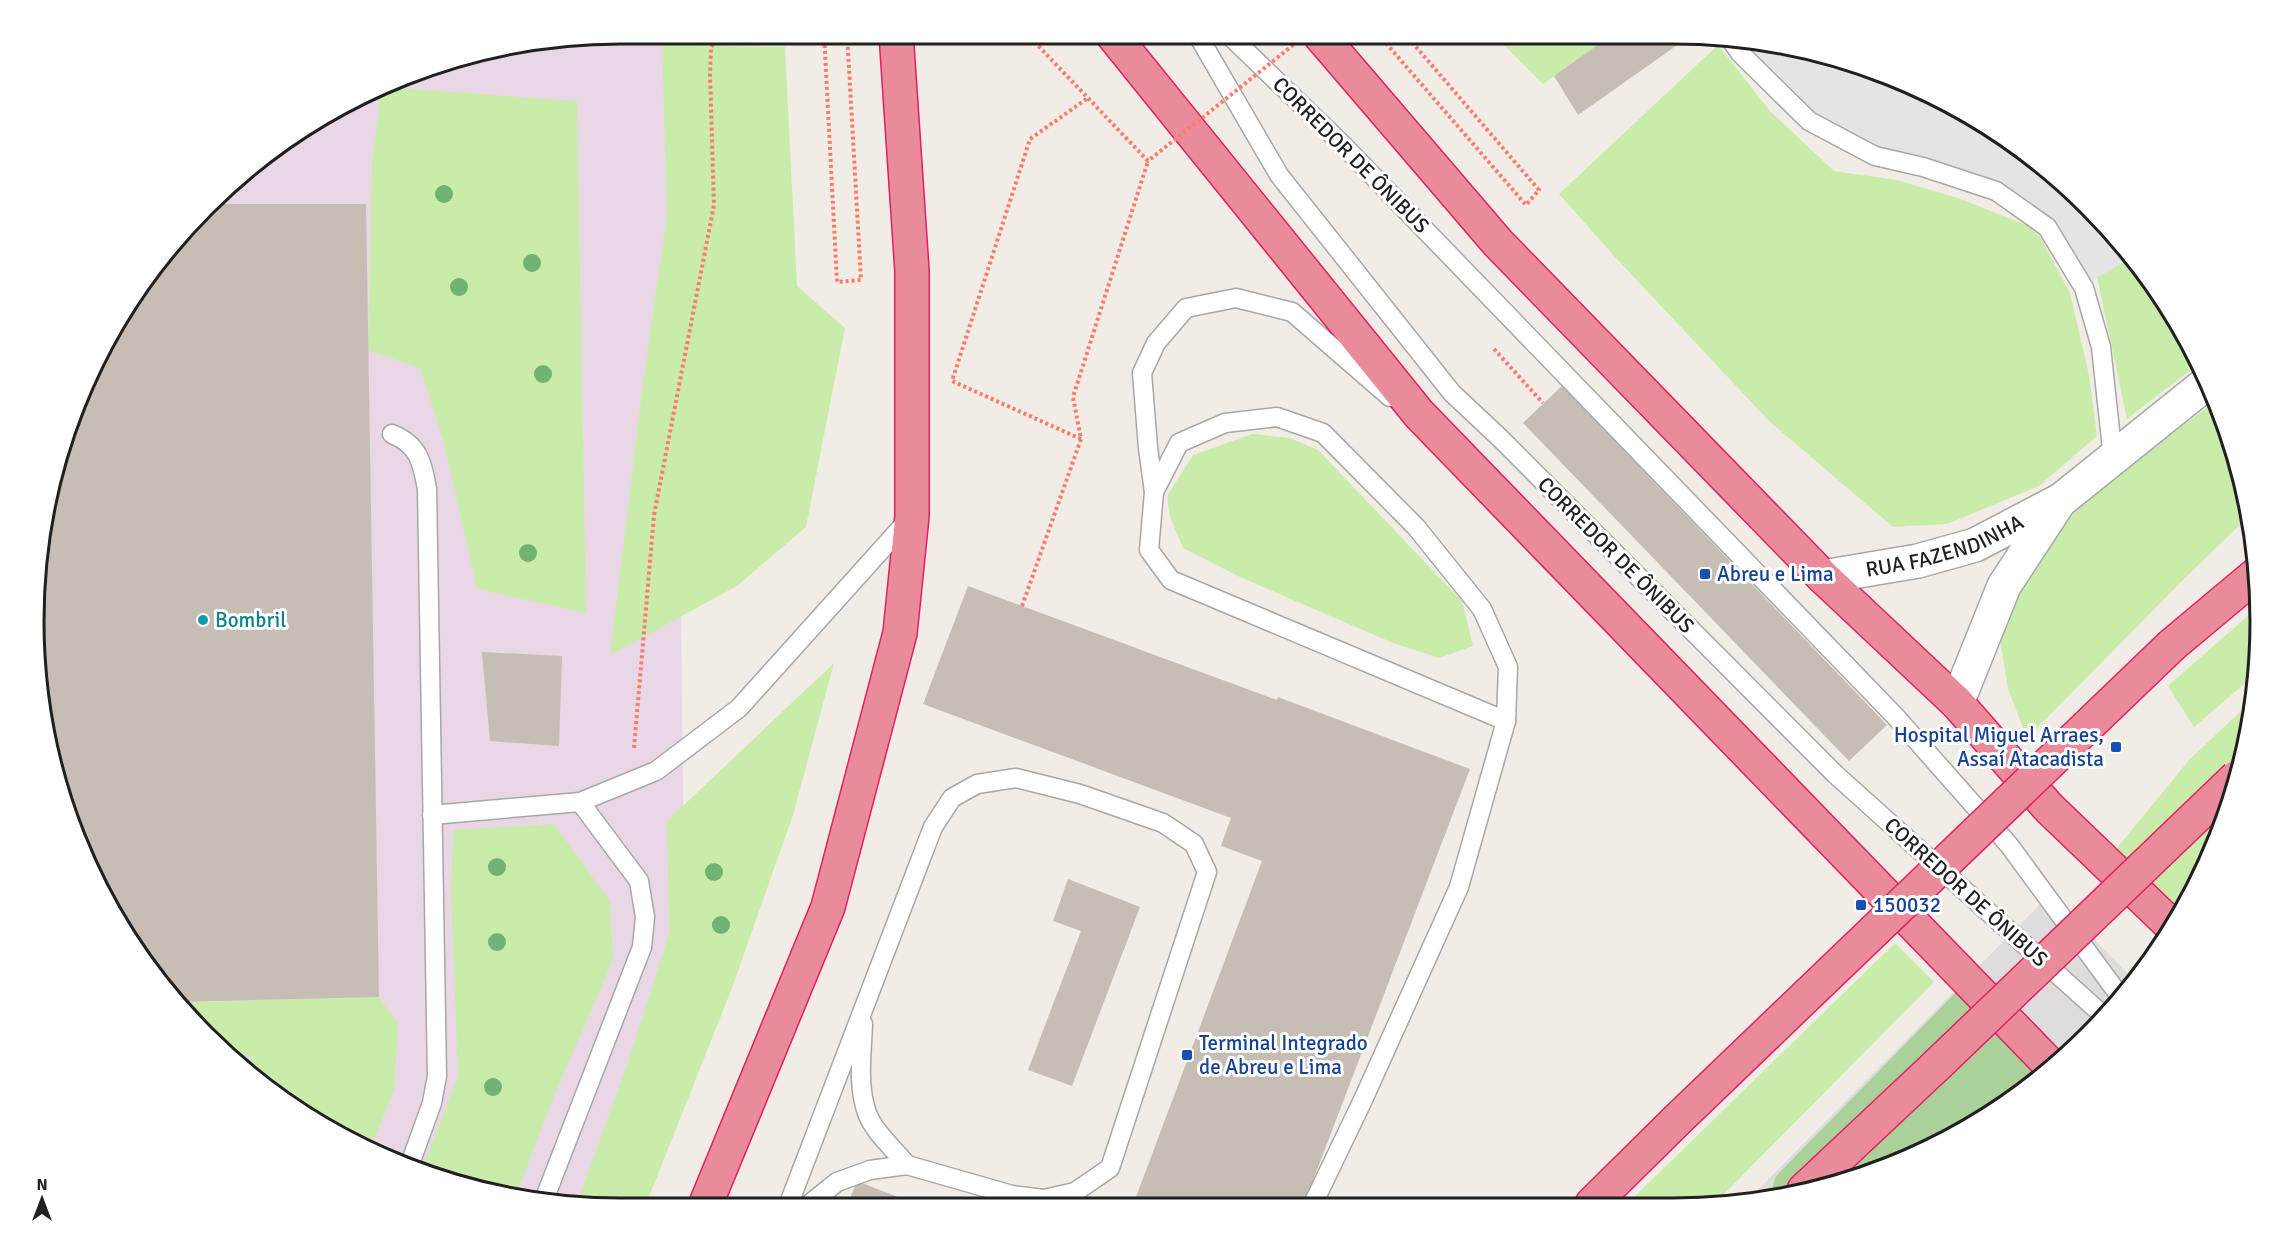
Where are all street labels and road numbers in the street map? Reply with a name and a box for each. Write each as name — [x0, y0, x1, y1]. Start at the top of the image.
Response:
street label: CORREDOR DE ÔNIBUS — [1267, 71, 1435, 239]
street label: CORREDOR DE ÔNIBUS — [1532, 471, 1700, 639]
street label: RUA FAZENDINHA — [1864, 509, 2028, 583]
street label: CORREDOR DE ÔNIBUS — [1879, 812, 2053, 972]

